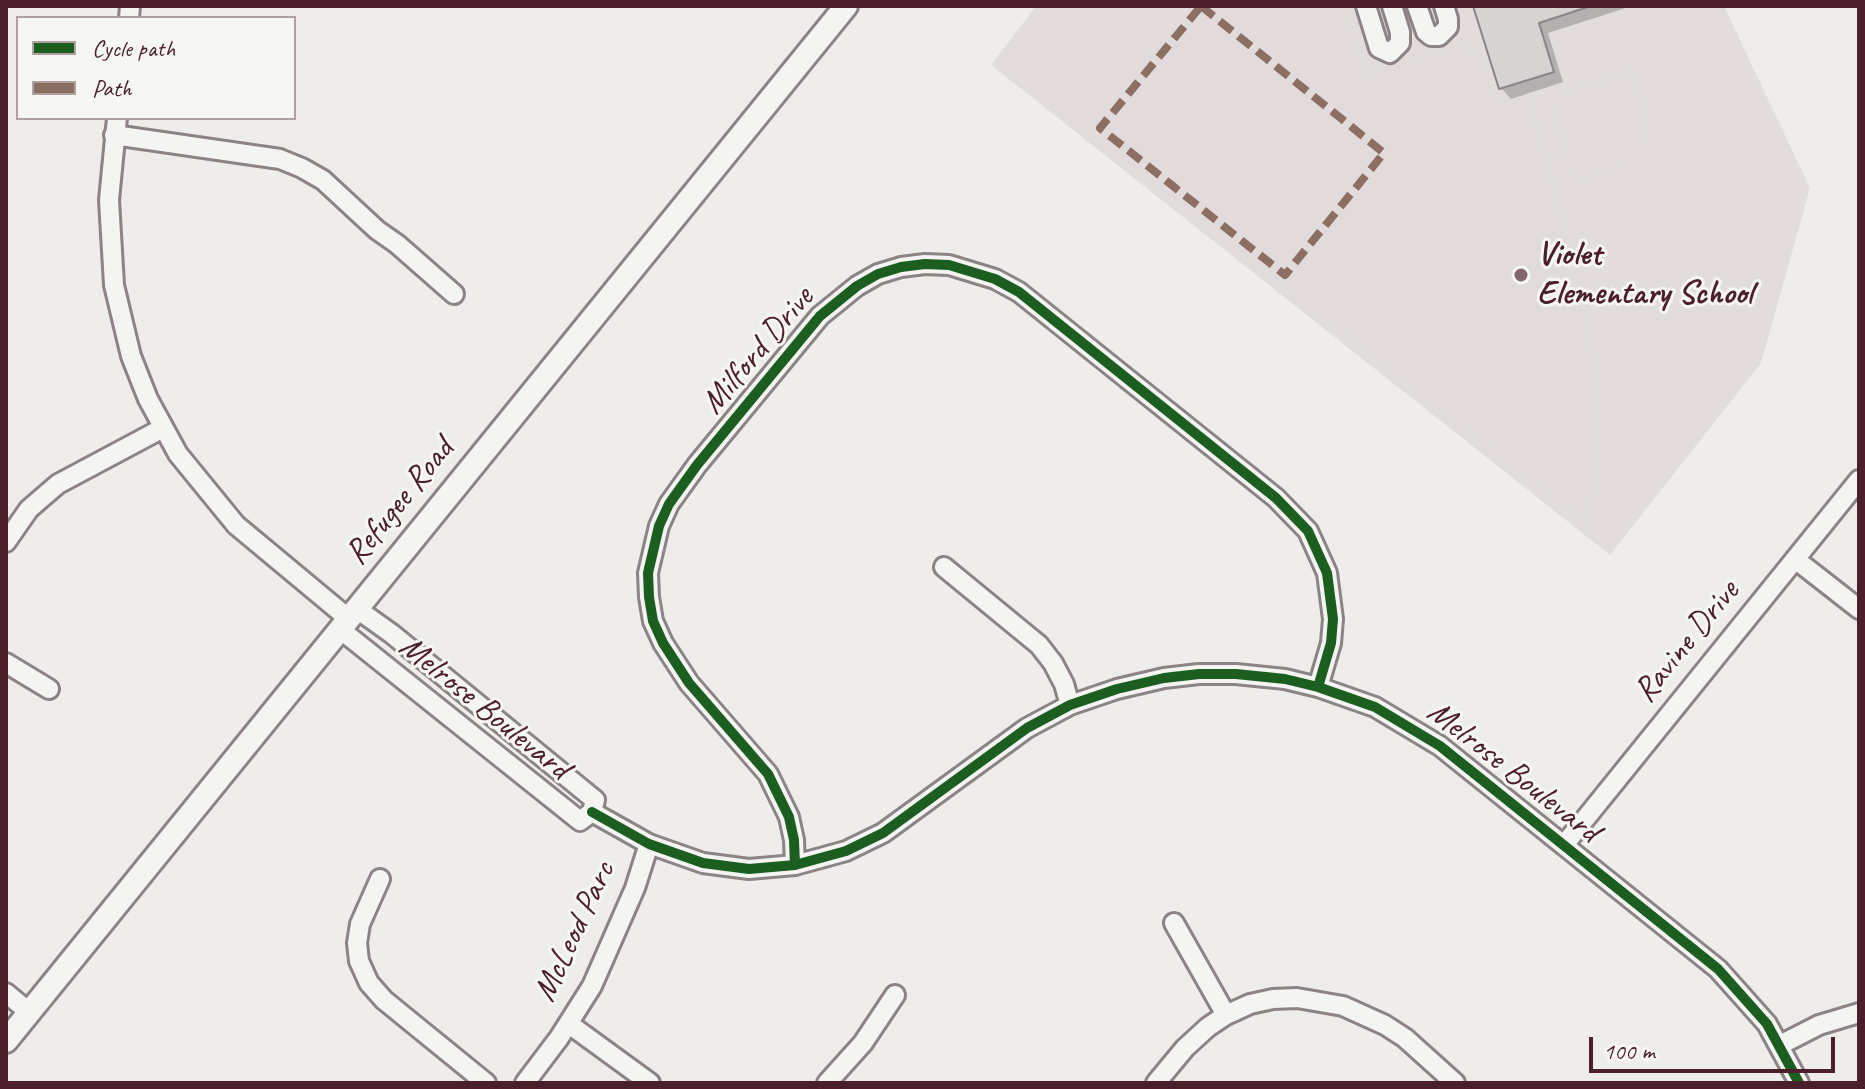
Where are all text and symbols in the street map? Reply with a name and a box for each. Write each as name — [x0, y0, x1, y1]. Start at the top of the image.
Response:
legend — [16, 16, 296, 120]
text: Cycle path — [92, 33, 175, 63]
text: Path — [92, 73, 132, 103]
place label: Violet Elementary School — [1537, 235, 1753, 314]
marker: Violet Elementary School — [1512, 266, 1530, 284]
street label: Milford Drive — [693, 279, 823, 423]
street label: Refugee Road — [337, 431, 463, 573]
street label: Ravine Drive — [1625, 573, 1749, 711]
street label: Melrose Boulevard — [391, 627, 577, 789]
street label: Melrose Boulevard — [1419, 692, 1607, 852]
street label: McLeod Parc — [525, 856, 625, 1008]
scale bar — [1593, 1021, 1839, 1071]
text: 100 m — [1603, 1036, 1655, 1066]

